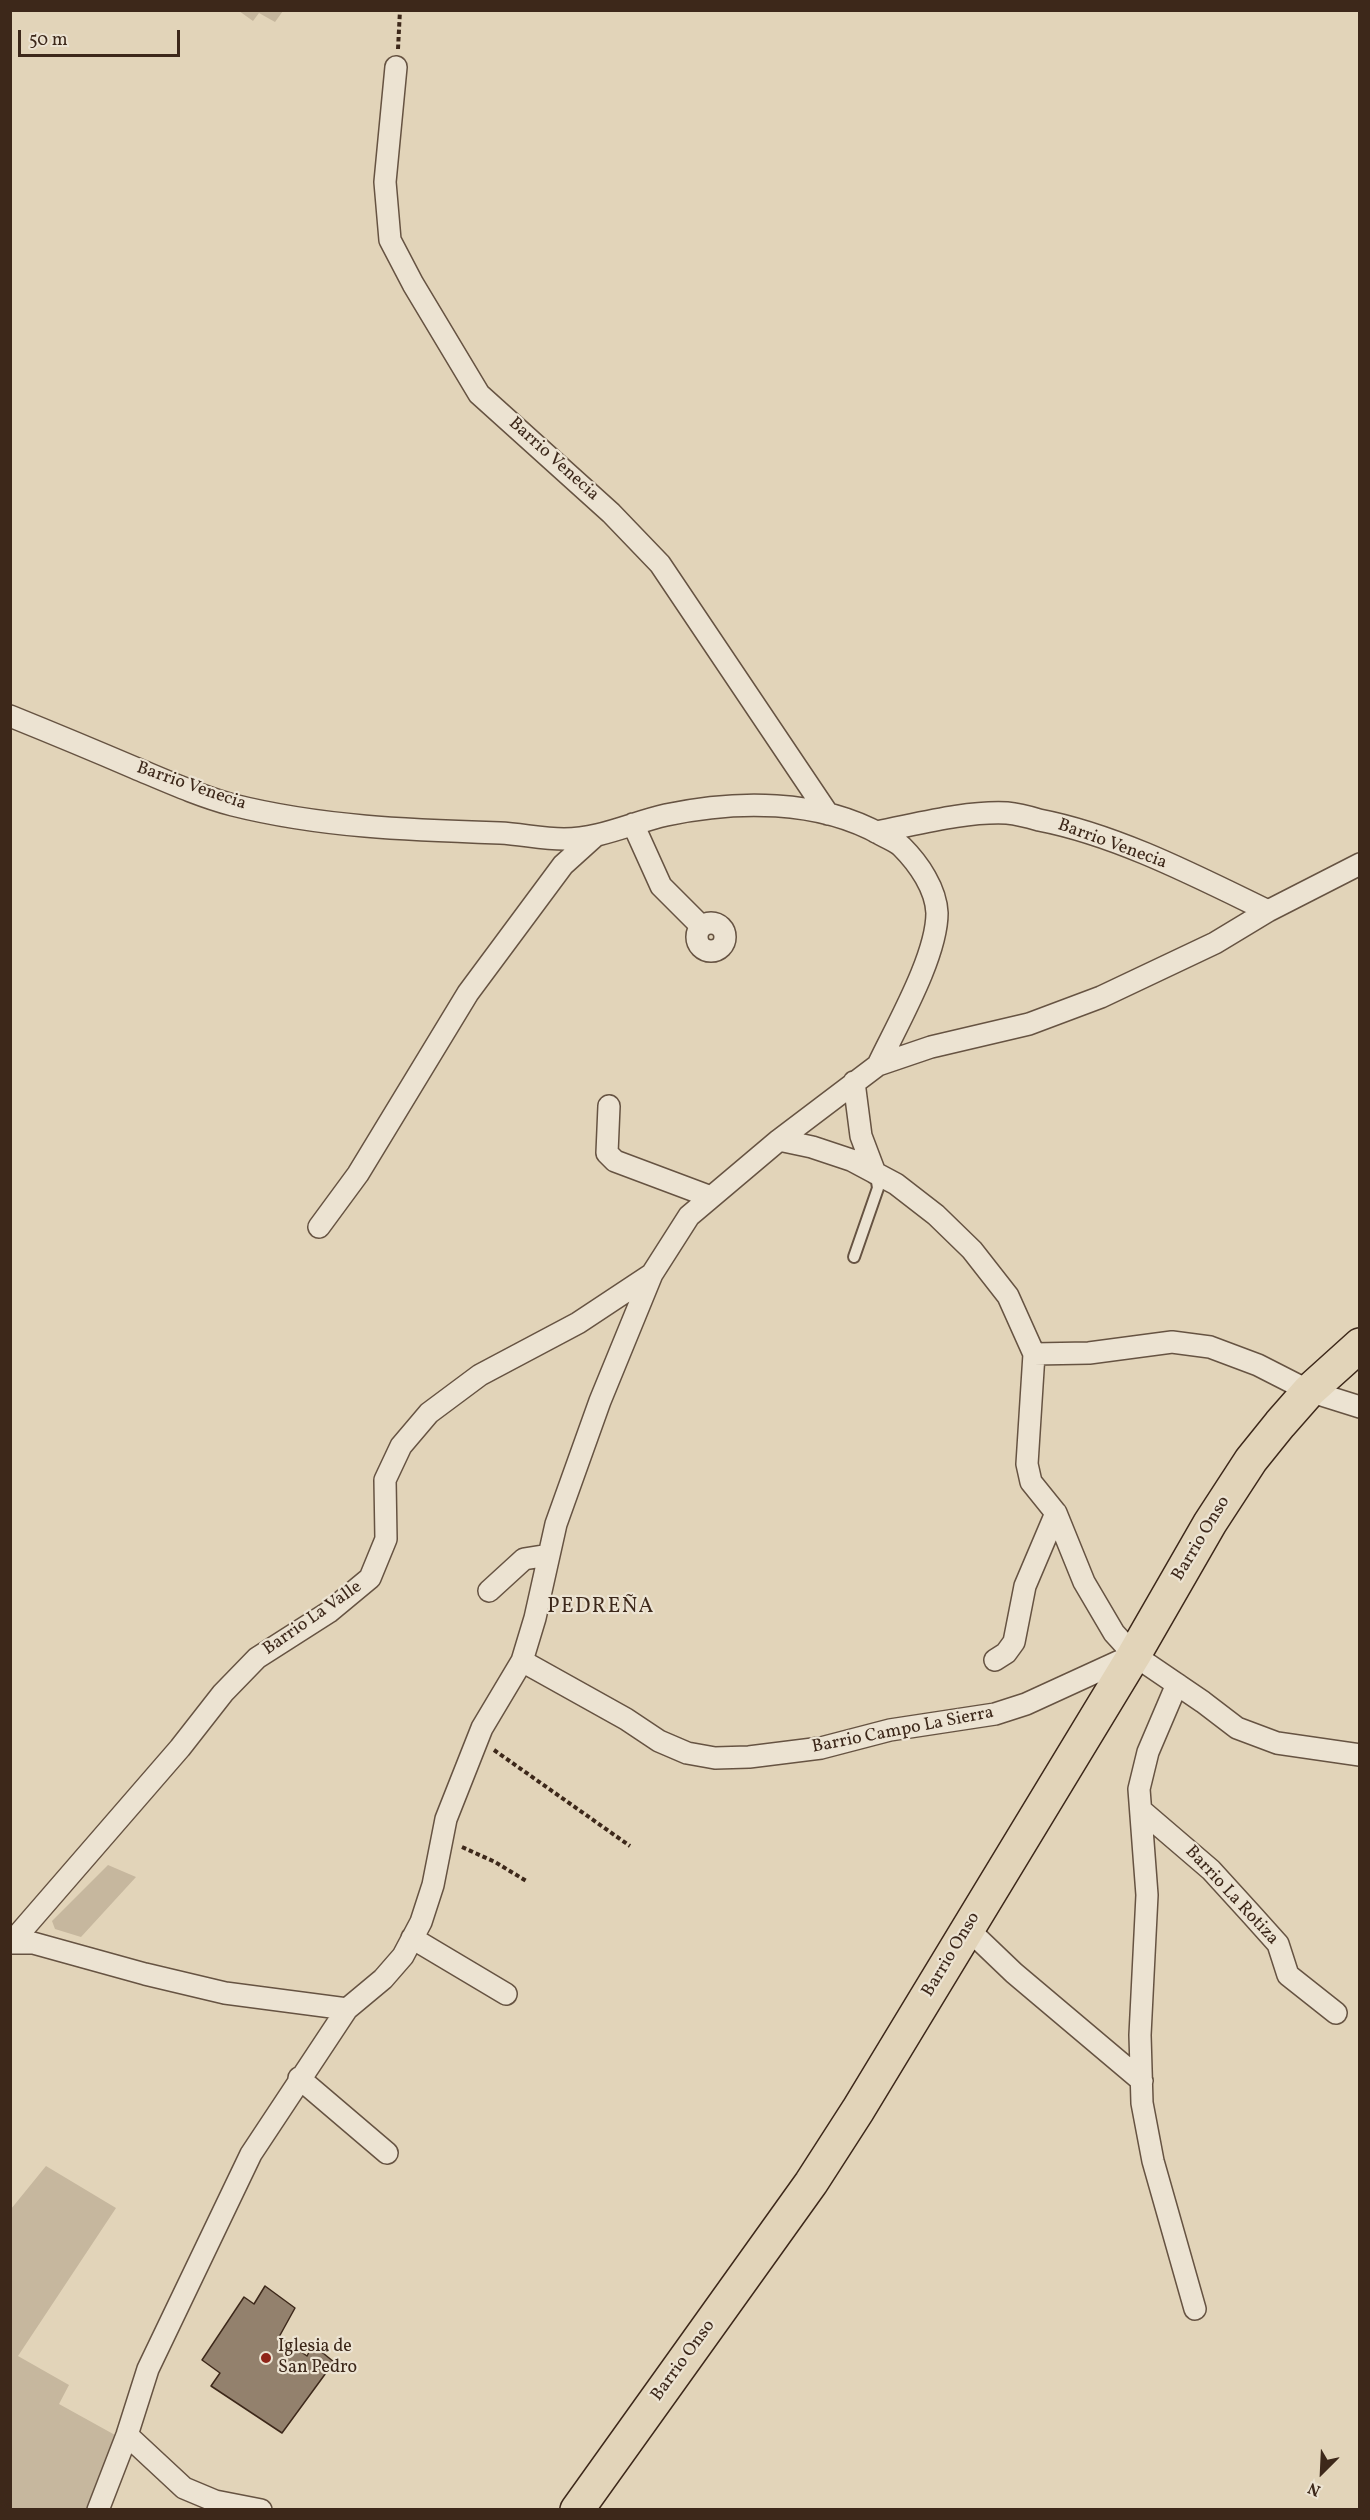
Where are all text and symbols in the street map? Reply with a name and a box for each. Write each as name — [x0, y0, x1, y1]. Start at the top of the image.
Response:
scale bar — [21, 18, 183, 56]
text: 50 m — [29, 28, 68, 53]
street label: Barrio Venecia — [503, 414, 603, 506]
street label: Barrio Venecia — [133, 758, 249, 816]
street label: Barrio Venecia — [1054, 815, 1170, 875]
street label: Barrio Onso — [1168, 1493, 1236, 1585]
street label: Barrio La Valle — [260, 1577, 366, 1661]
district label: PEDREÑA — [547, 1595, 655, 1621]
street label: Barrio Campo La Sierra — [810, 1703, 996, 1759]
street label: Barrio La Rotiza — [1180, 1842, 1282, 1950]
street label: Barrio Onso — [918, 1909, 986, 2001]
street label: Barrio Onso — [647, 2316, 721, 2406]
place label: Iglesia de San Pedro — [278, 2337, 357, 2380]
marker: Iglesia de San Pedro — [259, 2351, 273, 2365]
north arrow — [1292, 2442, 1352, 2502]
text: N — [1305, 2476, 1324, 2501]

